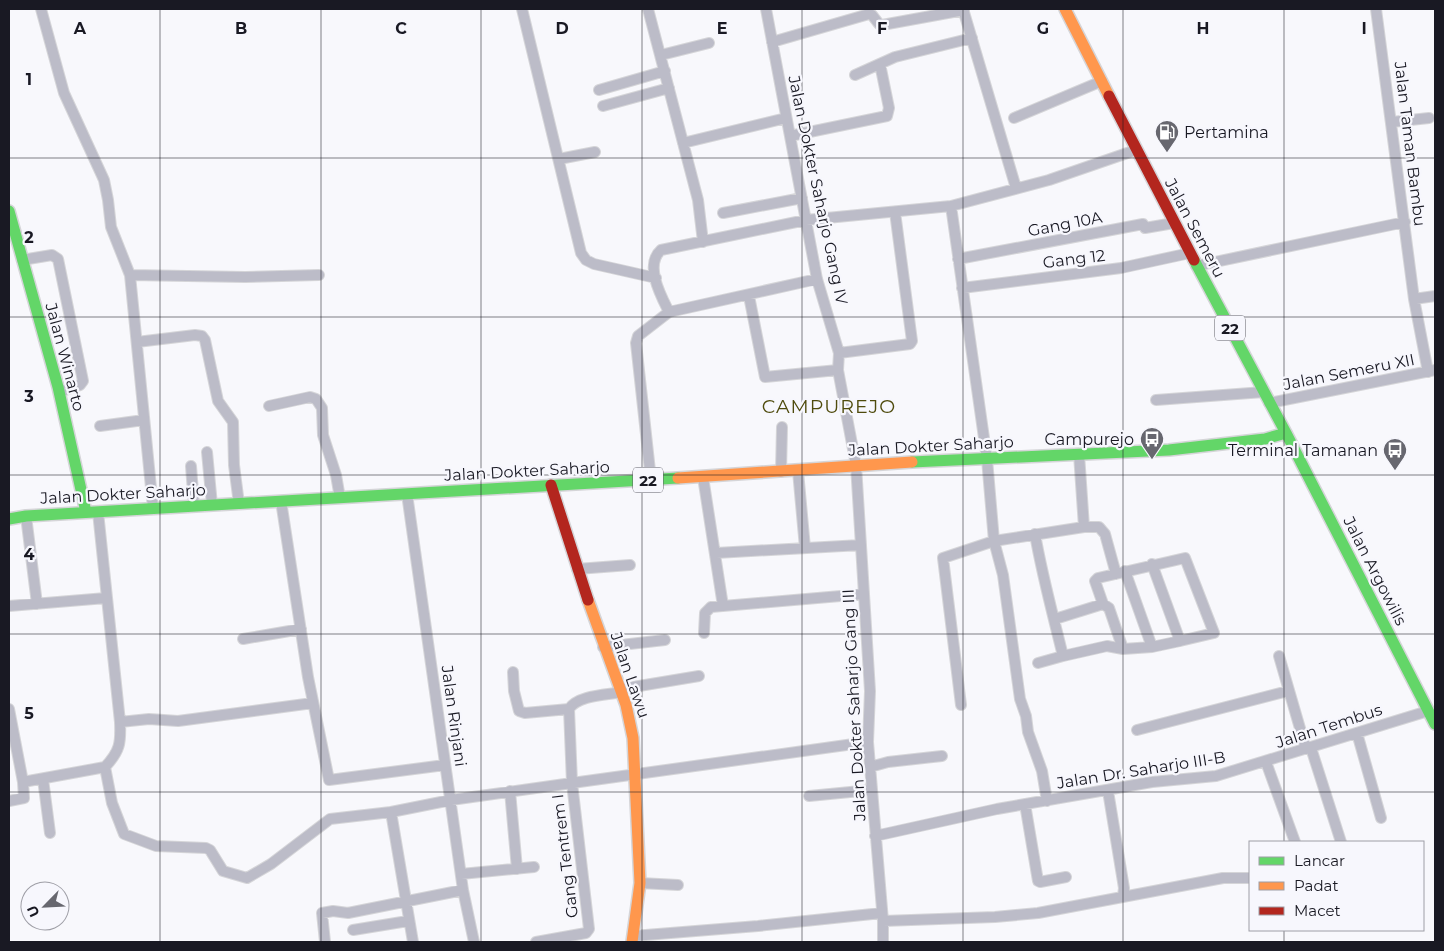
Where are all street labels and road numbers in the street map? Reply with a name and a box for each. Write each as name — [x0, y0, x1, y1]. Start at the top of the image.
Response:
street label: Jalan Taman Bambu — [1390, 60, 1430, 227]
street label: Jalan Dokter Saharjo Gang IV — [784, 73, 852, 307]
street label: Jalan Semeru — [1160, 174, 1229, 281]
street label: Gang 10A — [1026, 207, 1104, 241]
street label: Gang 12 — [1042, 246, 1106, 272]
street label: Jalan Winarto — [41, 300, 89, 413]
road number: 22 — [1215, 316, 1245, 340]
street label: Jalan Semeru XII — [1281, 350, 1416, 394]
street label: Jalan Dokter Saharjo — [847, 432, 1014, 460]
street label: Jalan Dokter Saharjo — [443, 457, 610, 485]
road number: 22 — [633, 468, 663, 492]
street label: Jalan Dokter Saharjo — [39, 480, 206, 508]
street label: Jalan Argowilis — [1339, 513, 1411, 629]
street label: Jalan Dokter Saharjo Gang III — [838, 588, 870, 823]
street label: Jalan Lawu — [606, 629, 654, 721]
street label: Jalan Rinjani — [437, 663, 470, 768]
street label: Jalan Tembus — [1273, 700, 1385, 752]
street label: Jalan Dr. Saharjo III-B — [1054, 747, 1227, 793]
street label: Gang Tentrem I — [548, 793, 582, 919]

